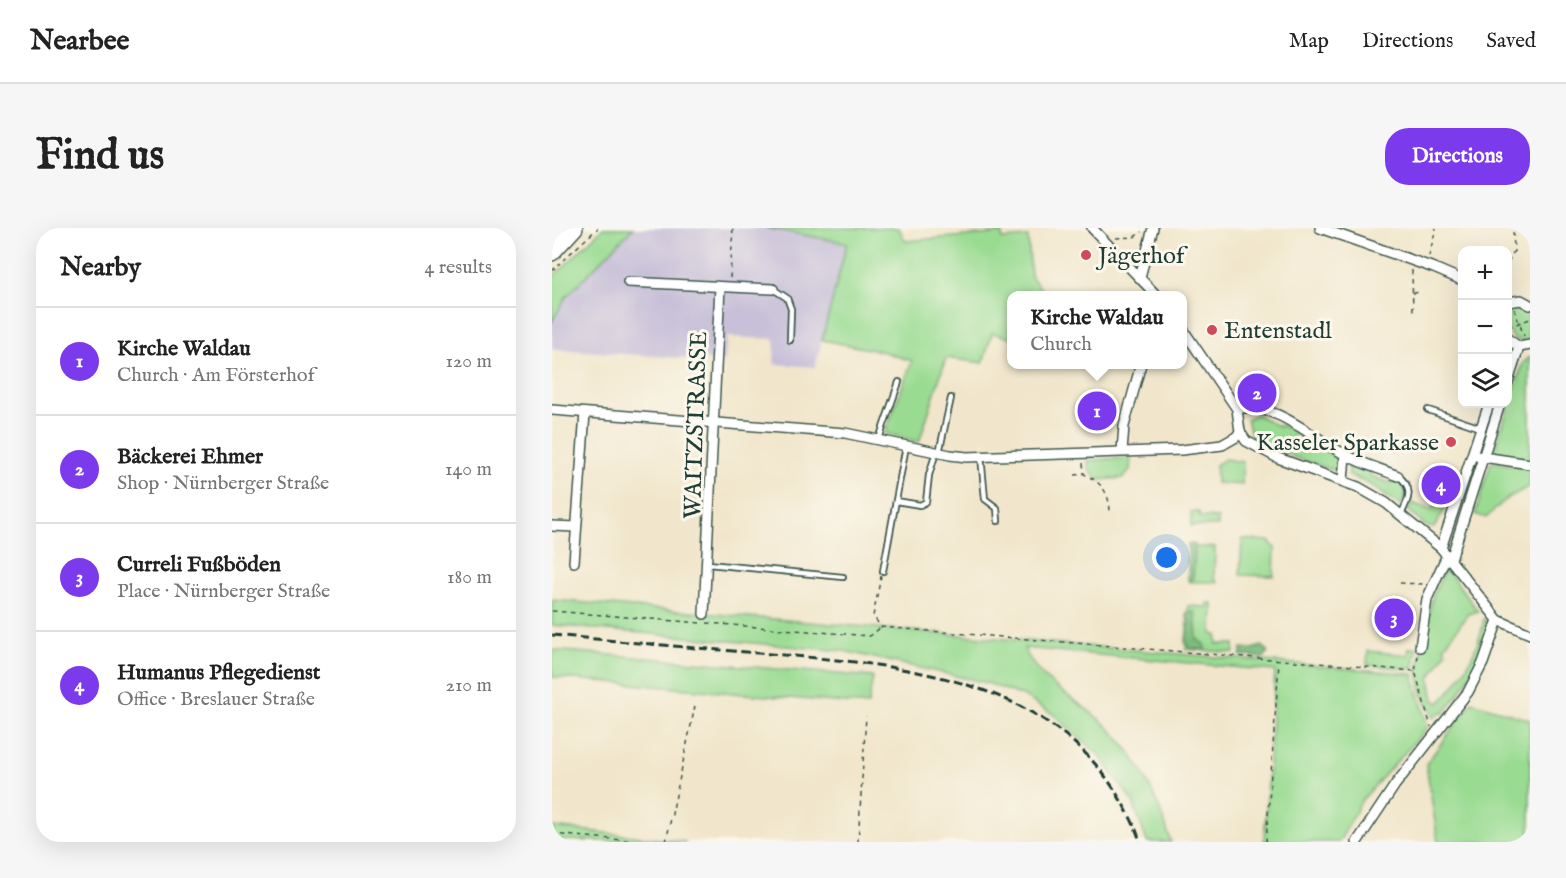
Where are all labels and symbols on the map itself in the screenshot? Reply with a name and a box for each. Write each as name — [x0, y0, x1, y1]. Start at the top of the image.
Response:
place label: Jägerhof — [1095, 241, 1189, 272]
marker: Jägerhof — [1079, 248, 1093, 262]
place label: Entenstadl — [1224, 316, 1332, 347]
marker: Entenstadl — [1205, 323, 1219, 337]
street label: WAITZSTRASSE — [678, 331, 715, 520]
pin: 2 — [1238, 370, 1276, 416]
pin: 1 — [1078, 388, 1116, 434]
place label: Kasseler Sparkasse — [1256, 428, 1439, 459]
marker: Kasseler Sparkasse — [1444, 435, 1458, 449]
pin: 4 — [1422, 462, 1460, 508]
your location — [1152, 543, 1181, 572]
pin: 3 — [1374, 596, 1414, 640]

